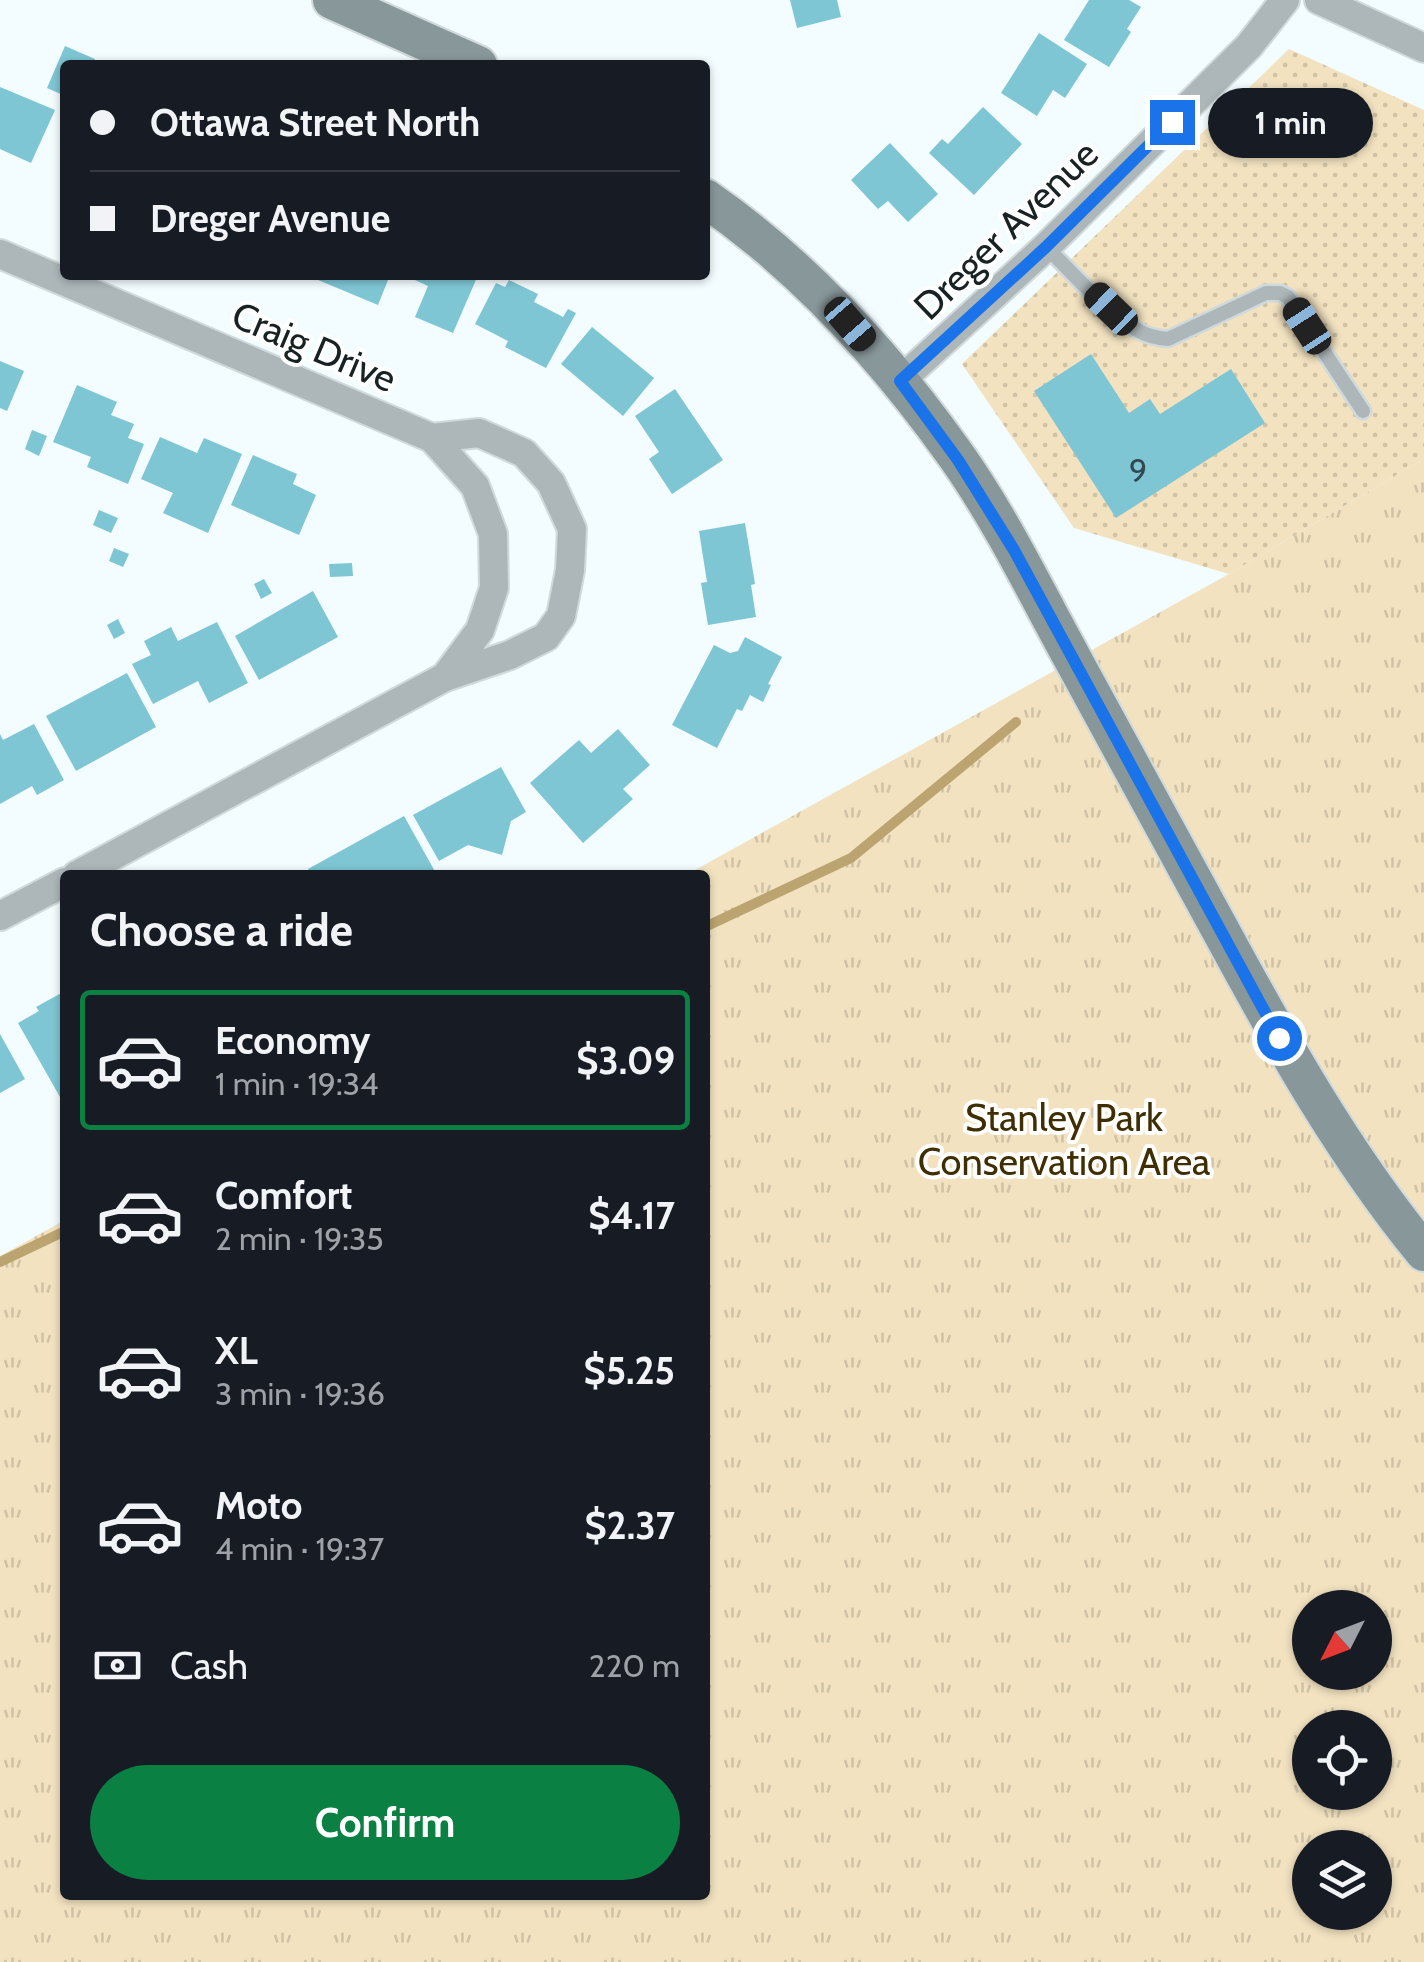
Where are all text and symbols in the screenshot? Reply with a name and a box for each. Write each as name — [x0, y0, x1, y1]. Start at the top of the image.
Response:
callout: 1 min — [1207, 87, 1372, 157]
text: Ottawa Street North — [150, 99, 480, 146]
route end — [1150, 100, 1195, 145]
text: 1 min — [1254, 103, 1327, 142]
street label: Dreger Avenue — [904, 130, 1107, 329]
text: Dreger Avenue — [150, 195, 390, 242]
car — [1079, 277, 1143, 341]
street label: Craig Drive — [225, 291, 403, 402]
car — [819, 292, 881, 356]
car — [1278, 293, 1336, 359]
house number: 9 — [1129, 450, 1147, 489]
text: Choose a ride — [90, 903, 353, 957]
icon: car — [95, 1015, 185, 1105]
route start — [1257, 1016, 1302, 1061]
text: Economy — [215, 1017, 370, 1064]
text: $3.09 — [576, 1037, 675, 1084]
text: 1 min · 19:34 — [215, 1064, 378, 1103]
park label: Stanley Park Conservation Area — [918, 1094, 1210, 1185]
icon: car — [95, 1170, 185, 1260]
text: Comfort — [215, 1172, 352, 1219]
text: $4.17 — [588, 1192, 675, 1239]
text: 2 min · 19:35 — [215, 1219, 384, 1258]
icon: car — [95, 1325, 185, 1415]
text: XL — [215, 1327, 258, 1374]
text: $5.25 — [584, 1347, 675, 1394]
text: 3 min · 19:36 — [215, 1374, 385, 1413]
icon: car — [95, 1480, 185, 1570]
text: Moto — [215, 1482, 302, 1529]
text: $2.37 — [585, 1502, 675, 1549]
text: 4 min · 19:37 — [215, 1529, 384, 1568]
north arrow — [1292, 1590, 1392, 1690]
map controls — [1292, 1590, 1392, 1930]
icon: cash — [90, 1638, 145, 1693]
text: Cash — [170, 1642, 248, 1689]
text: 220 m — [589, 1646, 680, 1685]
button: locate — [1292, 1710, 1392, 1810]
button: Confirm — [90, 1765, 680, 1880]
button: layers — [1292, 1830, 1392, 1930]

